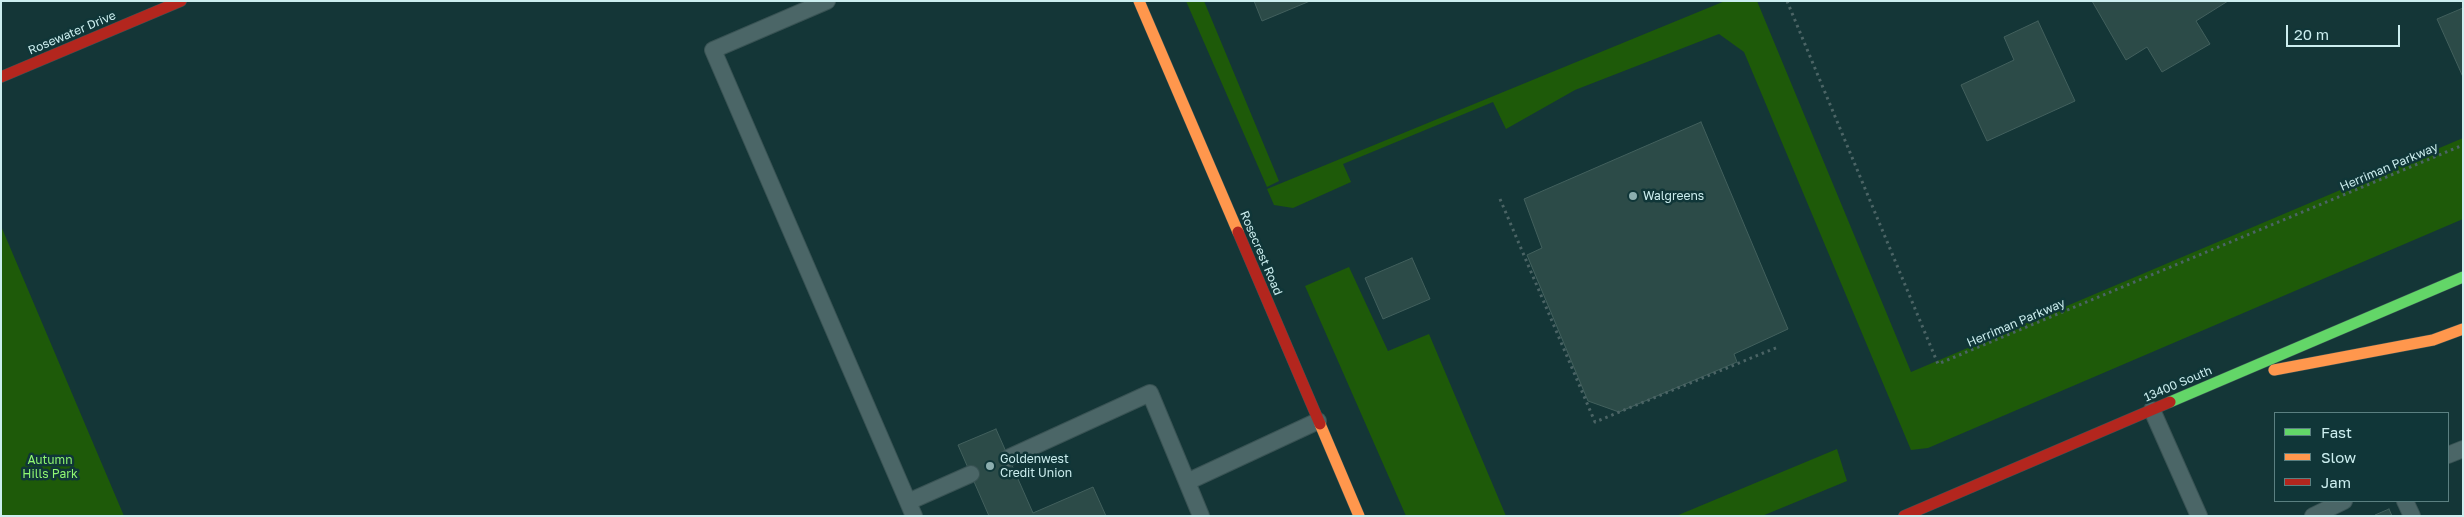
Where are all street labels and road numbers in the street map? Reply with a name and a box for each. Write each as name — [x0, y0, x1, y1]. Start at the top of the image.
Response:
street label: Rosewater Drive — [26, 8, 118, 58]
street label: Herriman Parkway — [2338, 140, 2440, 194]
street label: Rosecrest Road — [1237, 209, 1285, 297]
street label: Herriman Parkway — [1965, 296, 2067, 350]
street label: 13400 South — [2142, 363, 2214, 405]

